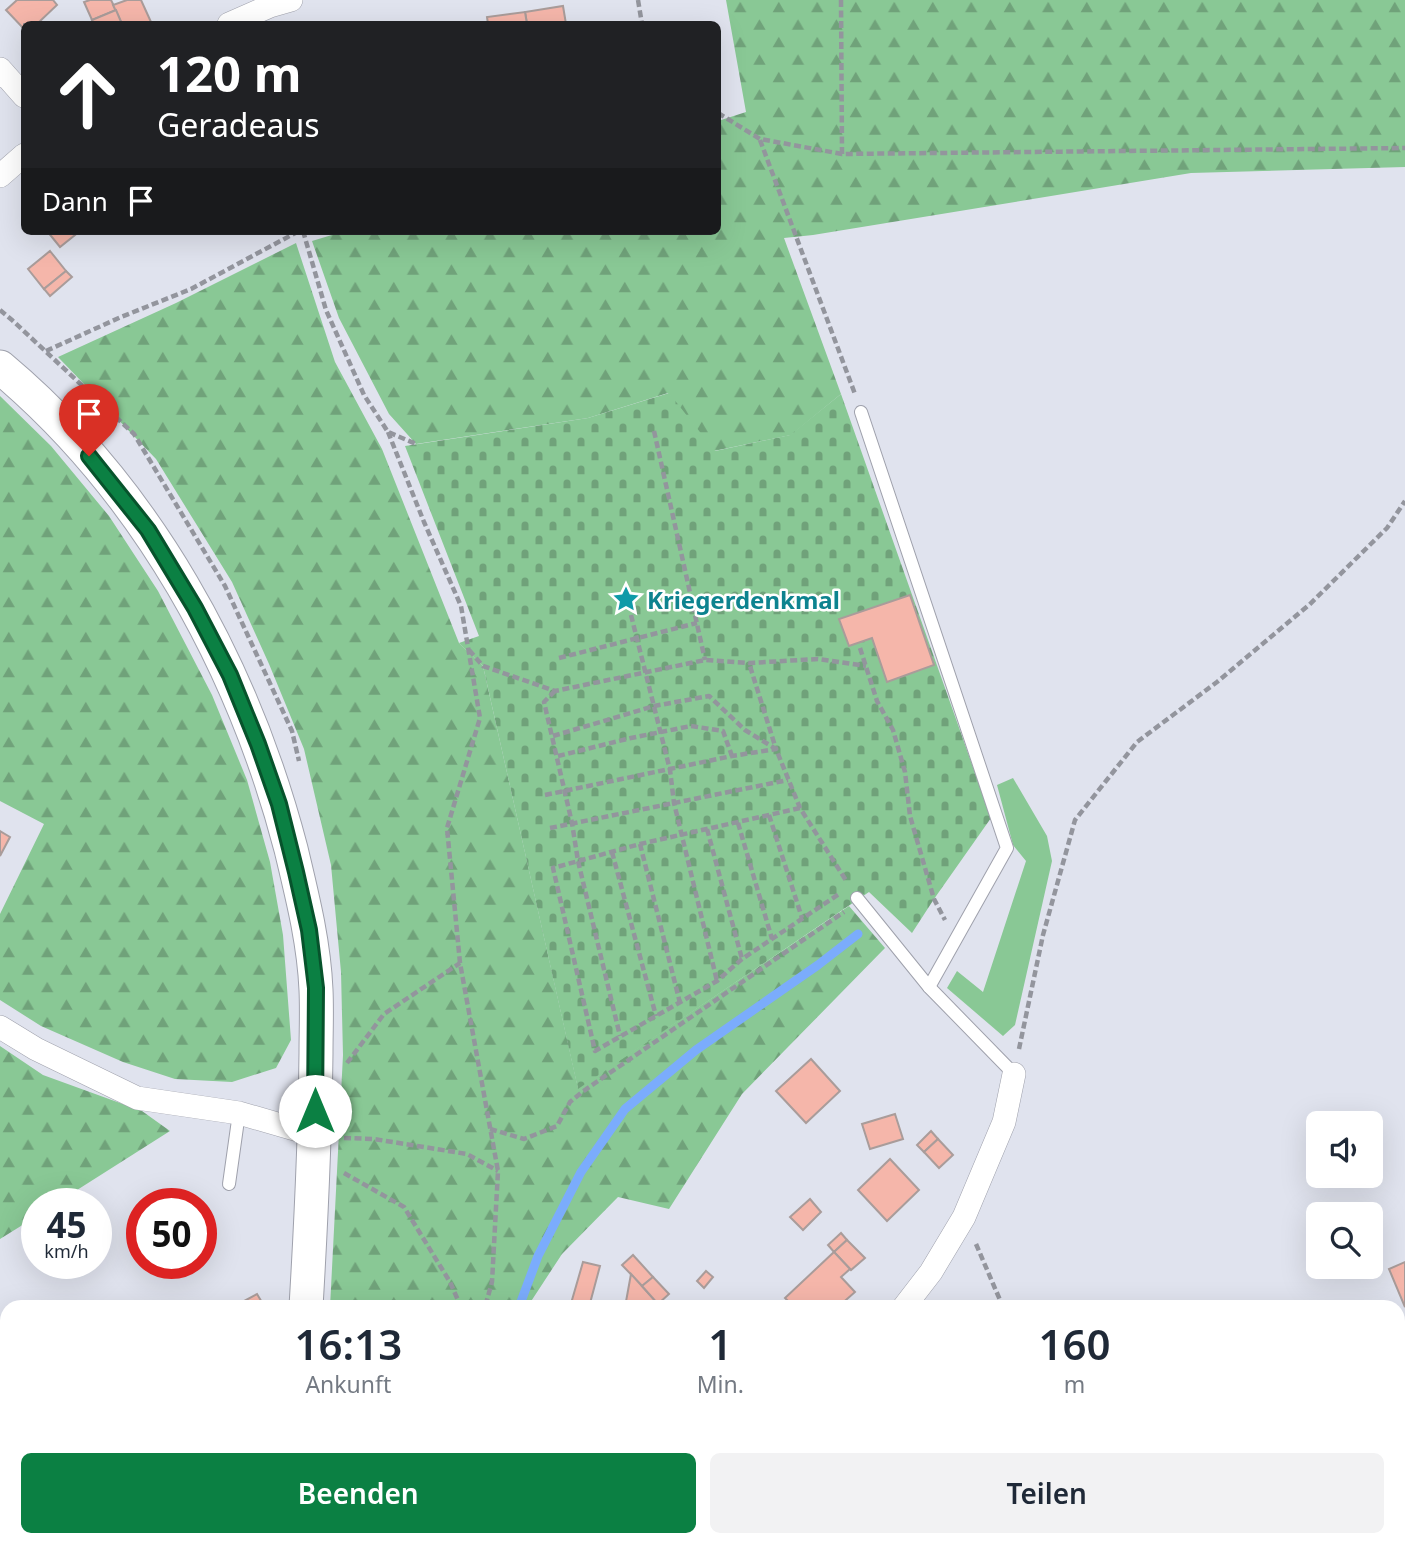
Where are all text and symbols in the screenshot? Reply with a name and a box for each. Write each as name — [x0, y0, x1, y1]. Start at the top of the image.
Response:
text: 120 m — [157, 40, 302, 106]
icon: ahead — [42, 49, 133, 140]
text: Geradeaus — [157, 103, 320, 146]
icon: arrive — [122, 182, 160, 220]
text: Dann — [42, 183, 108, 219]
pin — [59, 384, 119, 456]
icon: arrive — [70, 395, 108, 433]
place label: Kriegerdenkmal — [647, 583, 840, 616]
place icon: Kriegerdenkmal — [611, 584, 641, 614]
position arrow — [278, 1074, 352, 1148]
map controls — [1306, 1111, 1383, 1279]
button: sound — [1306, 1111, 1383, 1188]
speed limit sign: 50 — [126, 1188, 217, 1279]
text: 45 — [46, 1201, 87, 1248]
button: search — [1306, 1202, 1383, 1279]
text: km/h — [44, 1239, 89, 1263]
text: 16:13 — [295, 1315, 402, 1372]
text: 1 — [708, 1315, 732, 1372]
text: 160 — [1038, 1315, 1110, 1372]
text: Ankunft — [305, 1368, 391, 1400]
text: Min. — [697, 1368, 744, 1400]
text: m — [1064, 1368, 1085, 1400]
button: Beenden — [21, 1453, 696, 1533]
button: Teilen — [710, 1453, 1384, 1533]

